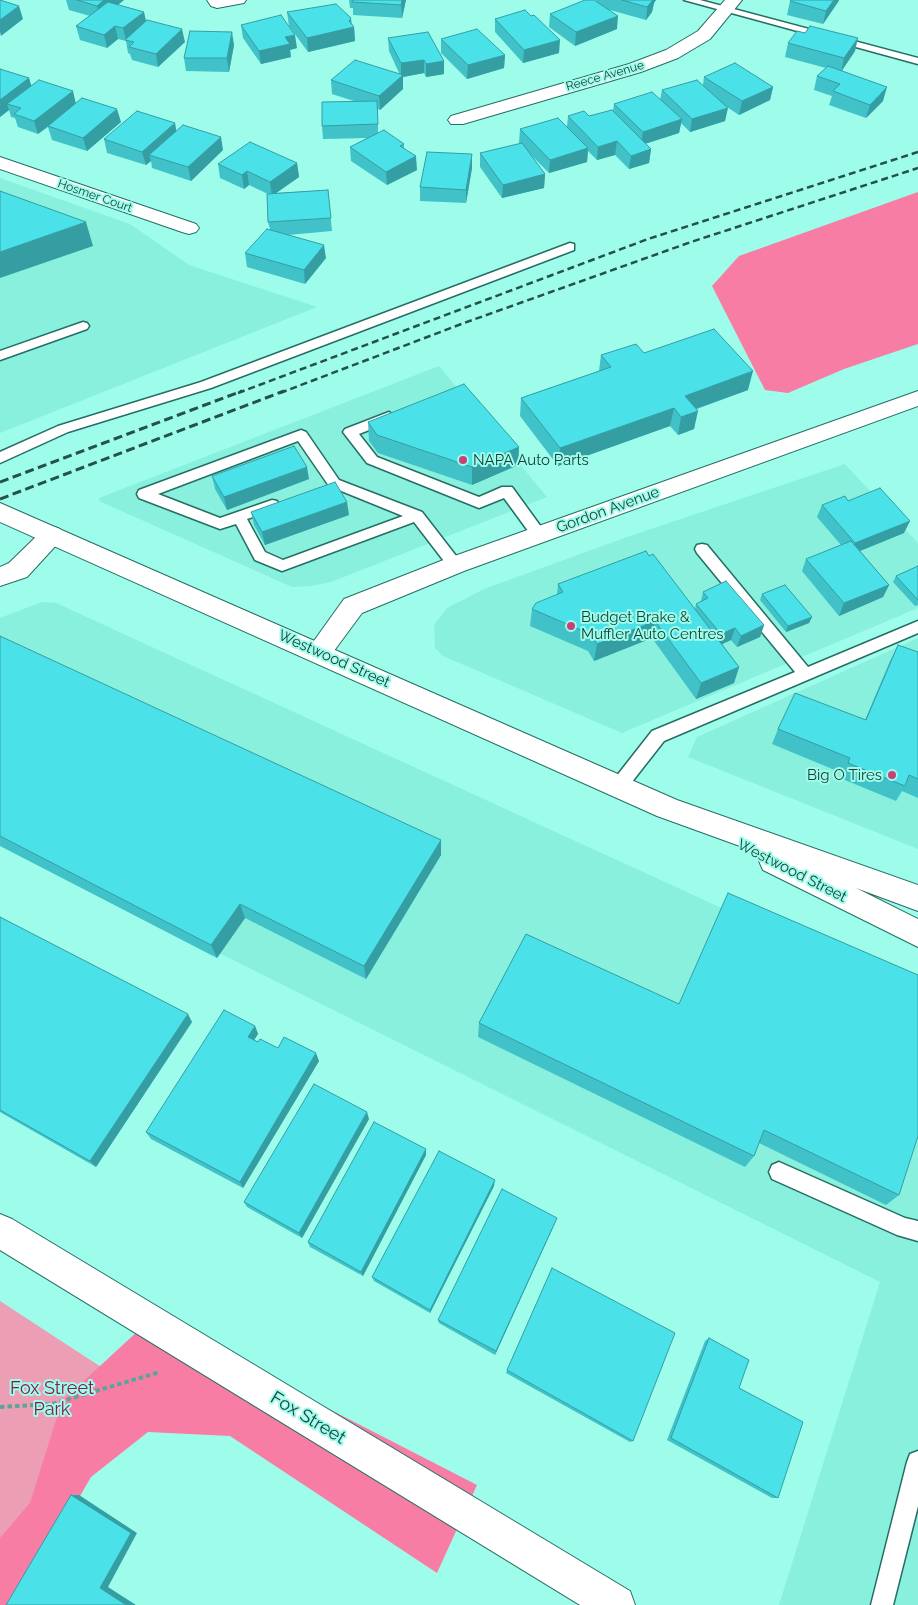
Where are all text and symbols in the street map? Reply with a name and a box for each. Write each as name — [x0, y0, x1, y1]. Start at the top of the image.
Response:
street label: Reece Avenue — [564, 58, 646, 94]
street label: Hosmer Court — [56, 177, 134, 215]
place label: NAPA Auto Parts — [473, 451, 589, 469]
marker: NAPA Auto Parts — [457, 454, 469, 466]
street label: Gordon Avenue — [554, 483, 662, 537]
place label: Budget Brake & Muffler Auto Centres — [581, 608, 724, 643]
marker: Budget Brake & Muffler Auto Centres — [565, 620, 577, 632]
street label: Westwood Street — [275, 626, 393, 692]
place label: Big O Tires — [807, 766, 882, 784]
marker: Big O Tires — [886, 769, 898, 781]
street label: Westwood Street — [734, 836, 850, 906]
park label: Fox Street Park — [10, 1378, 94, 1420]
street label: Fox Street — [266, 1387, 350, 1449]

